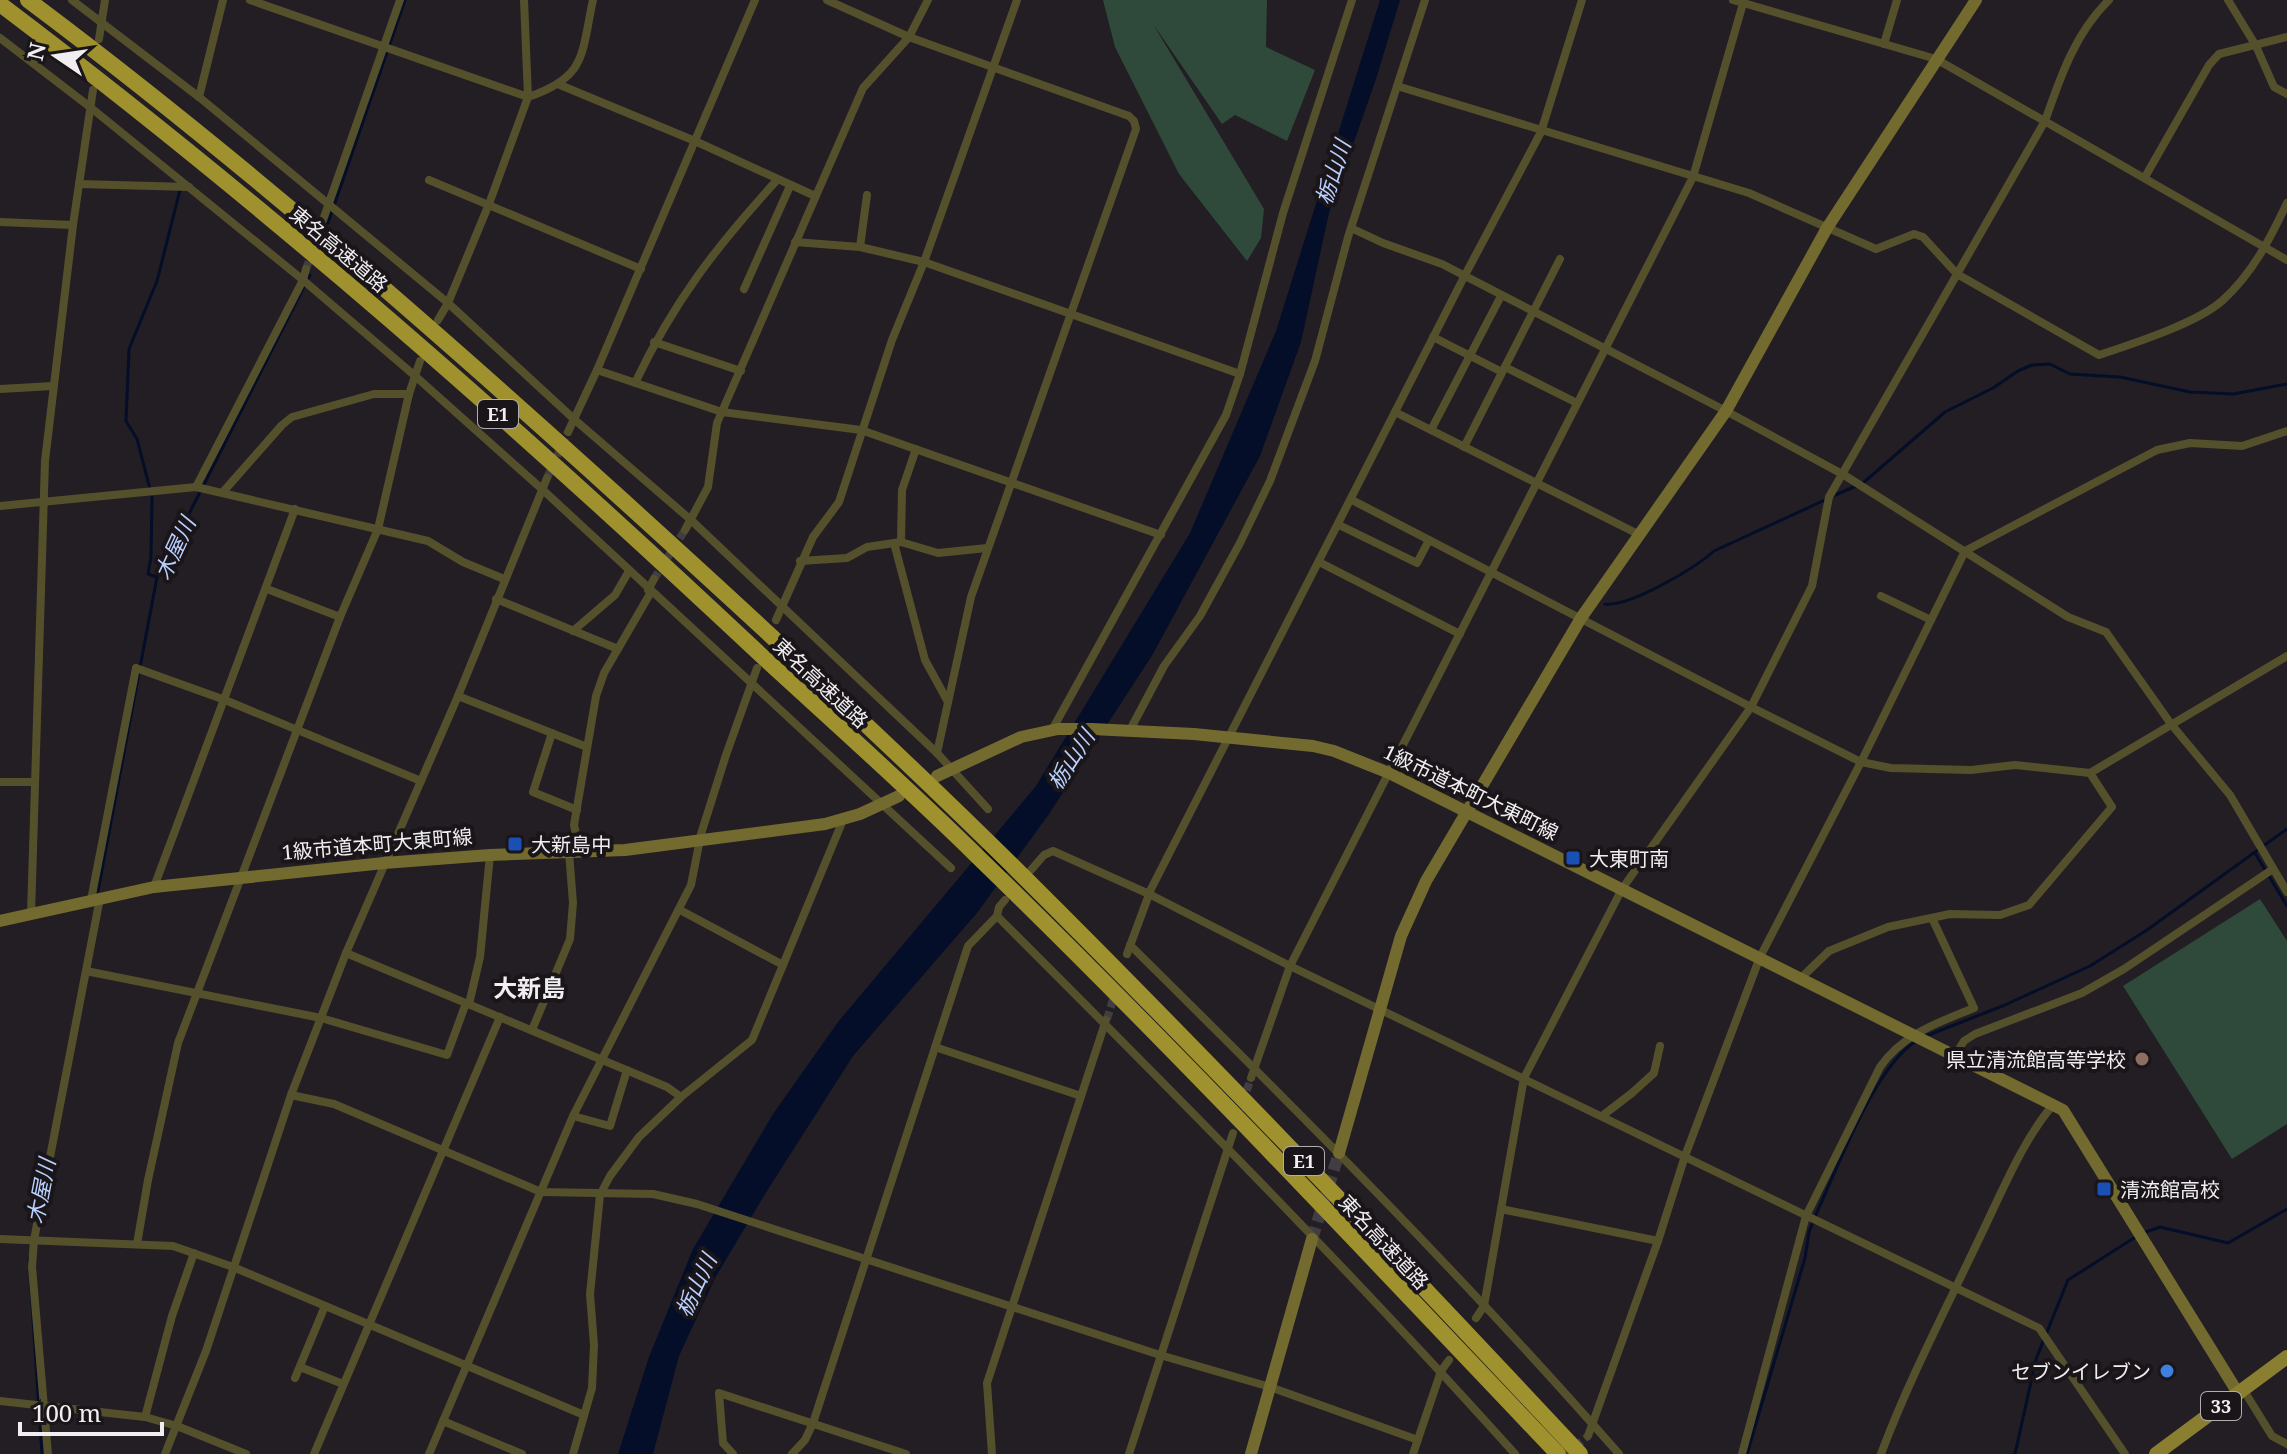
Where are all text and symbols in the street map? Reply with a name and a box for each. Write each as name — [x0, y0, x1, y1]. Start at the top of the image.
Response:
north arrow — [16, 16, 96, 96]
text: N — [19, 39, 52, 63]
water label: 栃山川 — [1308, 134, 1357, 208]
street label: 東名高速道路 — [284, 200, 394, 298]
road number: E1 — [478, 400, 518, 428]
water label: 木屋川 — [146, 510, 202, 584]
street label: 東名高速道路 — [768, 632, 874, 734]
water label: 栃山川 — [1039, 721, 1102, 795]
street label: 1級市道本町大東町線 — [1379, 738, 1563, 846]
street label: 1級市道本町大東町線 — [281, 822, 473, 866]
place label: 大新島中 — [531, 831, 611, 858]
marker: 大新島中 — [506, 835, 524, 853]
place label: 大東町南 — [1589, 845, 1669, 872]
marker: 大東町南 — [1564, 849, 1582, 867]
district label: 大新島 — [493, 971, 565, 1004]
place label: 県立清流館高等学校 — [1946, 1046, 2126, 1073]
marker: 県立清流館高等学校 — [2133, 1050, 2151, 1068]
road number: E1 — [1284, 1147, 1324, 1175]
water label: 木屋川 — [19, 1154, 61, 1226]
place label: 清流館高校 — [2120, 1176, 2220, 1203]
marker: 清流館高校 — [2095, 1180, 2113, 1198]
street label: 東名高速道路 — [1333, 1189, 1435, 1295]
water label: 栃山川 — [667, 1247, 723, 1321]
place label: セブンイレブン — [2011, 1358, 2151, 1385]
marker: セブンイレブン — [2158, 1362, 2176, 1380]
scale bar — [20, 1386, 162, 1436]
road number: 33 — [2201, 1392, 2241, 1420]
text: 100 m — [32, 1396, 101, 1429]

